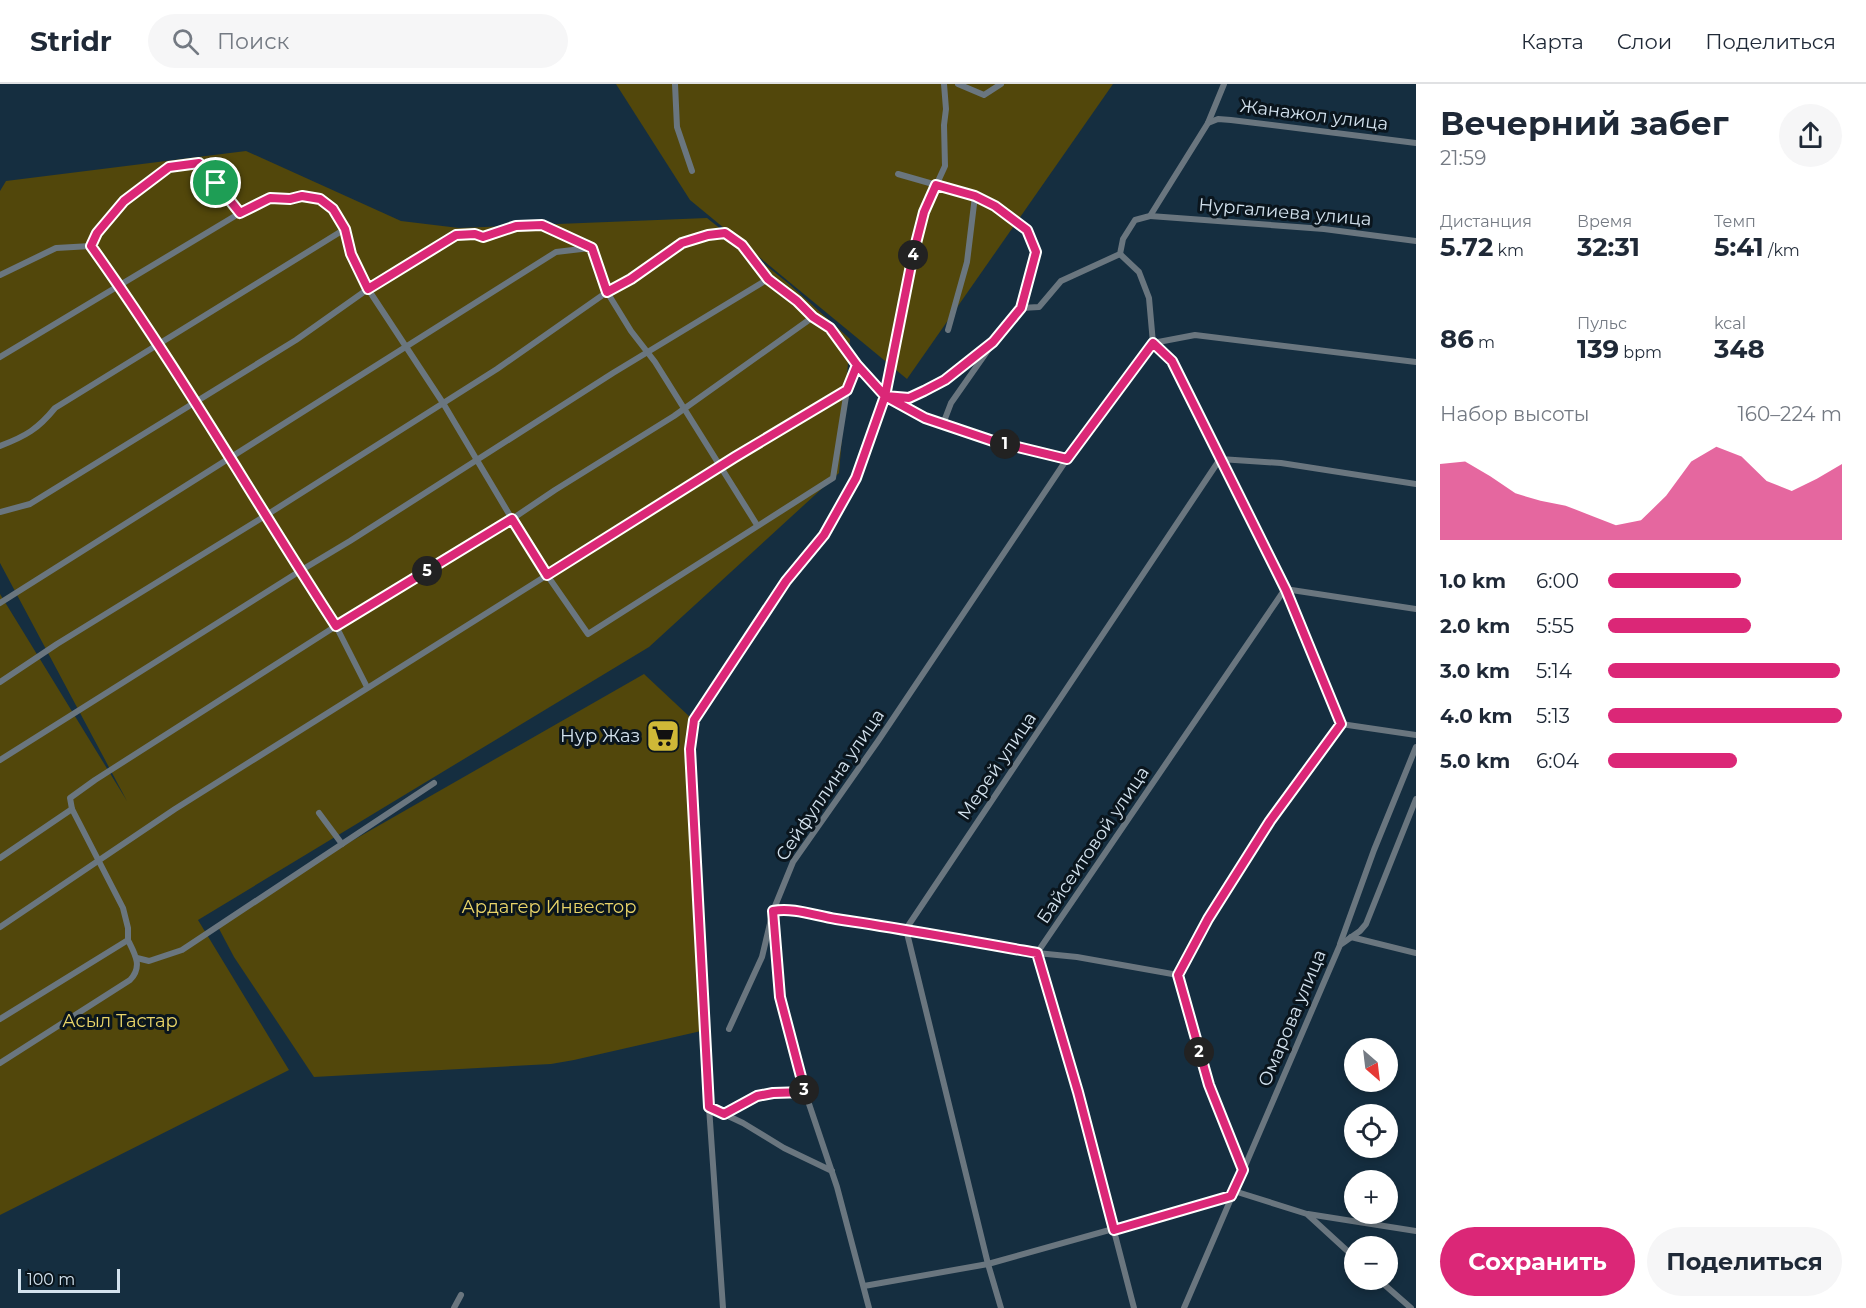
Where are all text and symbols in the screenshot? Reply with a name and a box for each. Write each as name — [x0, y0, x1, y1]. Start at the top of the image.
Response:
search box — [148, 14, 568, 68]
text: Stridr — [30, 24, 112, 58]
icon: search — [169, 25, 202, 58]
text: Поиск — [217, 28, 289, 55]
text: Карта — [1521, 29, 1584, 54]
text: Слои — [1617, 29, 1672, 54]
text: Поделиться — [1705, 29, 1836, 54]
street label: Жанажол улица — [1239, 95, 1389, 135]
text: Вечерний забег — [1440, 103, 1729, 143]
button: share — [1779, 104, 1842, 167]
text: 21:59 — [1440, 146, 1486, 170]
pin — [190, 157, 241, 208]
icon: arrive — [199, 166, 232, 199]
street label: Нургалиева улица — [1198, 193, 1372, 231]
text: Дистанция — [1440, 212, 1532, 231]
text: Время — [1577, 212, 1632, 231]
text: Темп — [1714, 212, 1756, 231]
text: 5.72 — [1440, 231, 1493, 263]
text: 32:31 — [1577, 231, 1640, 263]
text: 5:41 — [1714, 231, 1764, 263]
pin: 4 — [898, 240, 928, 270]
text: km — [1493, 241, 1524, 260]
text: /km — [1764, 241, 1800, 260]
text: 4 — [907, 245, 919, 264]
text: Пульс — [1577, 314, 1627, 333]
text: kcal — [1714, 314, 1746, 333]
text: 86 — [1440, 323, 1474, 355]
text: m — [1474, 333, 1495, 352]
text: 139 — [1577, 333, 1619, 365]
text: 348 — [1714, 333, 1765, 365]
text: bpm — [1619, 343, 1662, 362]
text: Набор высоты — [1440, 402, 1589, 426]
text: 160–224 m — [1738, 402, 1842, 426]
pin: 1 — [990, 429, 1020, 459]
text: 1 — [1002, 434, 1008, 453]
pin: 5 — [412, 556, 442, 586]
text: 5 — [422, 561, 432, 580]
text: 1.0 km — [1440, 569, 1506, 593]
text: 6:00 — [1536, 569, 1579, 593]
text: 2.0 km — [1440, 614, 1510, 638]
text: 5:55 — [1536, 614, 1574, 638]
text: 3.0 km — [1440, 659, 1510, 683]
text: 5:14 — [1536, 659, 1572, 683]
text: 4.0 km — [1440, 704, 1512, 728]
text: 5:13 — [1536, 704, 1570, 728]
street label: Сейфуллина улица — [771, 705, 889, 865]
street label: Мерей улица — [953, 708, 1041, 824]
supermarket icon: Нур Жаз — [645, 718, 681, 754]
place label: Нур Жаз — [560, 725, 640, 747]
text: 5.0 km — [1440, 749, 1510, 773]
text: 6:04 — [1536, 749, 1579, 773]
street label: Байсеитовой улица — [1032, 762, 1154, 928]
park label: Ардагер Инвестор — [461, 896, 637, 918]
street label: Омарова улица — [1253, 946, 1331, 1090]
park label: Асыл Тастар — [62, 1010, 178, 1032]
pin: 2 — [1184, 1037, 1214, 1067]
north arrow — [1344, 1038, 1398, 1092]
map controls — [1344, 1038, 1398, 1290]
text: 2 — [1194, 1042, 1204, 1061]
pin: 3 — [789, 1075, 819, 1105]
text: 3 — [799, 1080, 809, 1099]
button: locate — [1344, 1104, 1398, 1158]
button: + — [1344, 1170, 1398, 1224]
button: Сохранить — [1440, 1227, 1635, 1296]
button: Поделиться — [1647, 1227, 1842, 1296]
button: − — [1344, 1236, 1398, 1290]
scale bar — [18, 1266, 120, 1294]
text: 100 m — [27, 1270, 75, 1289]

